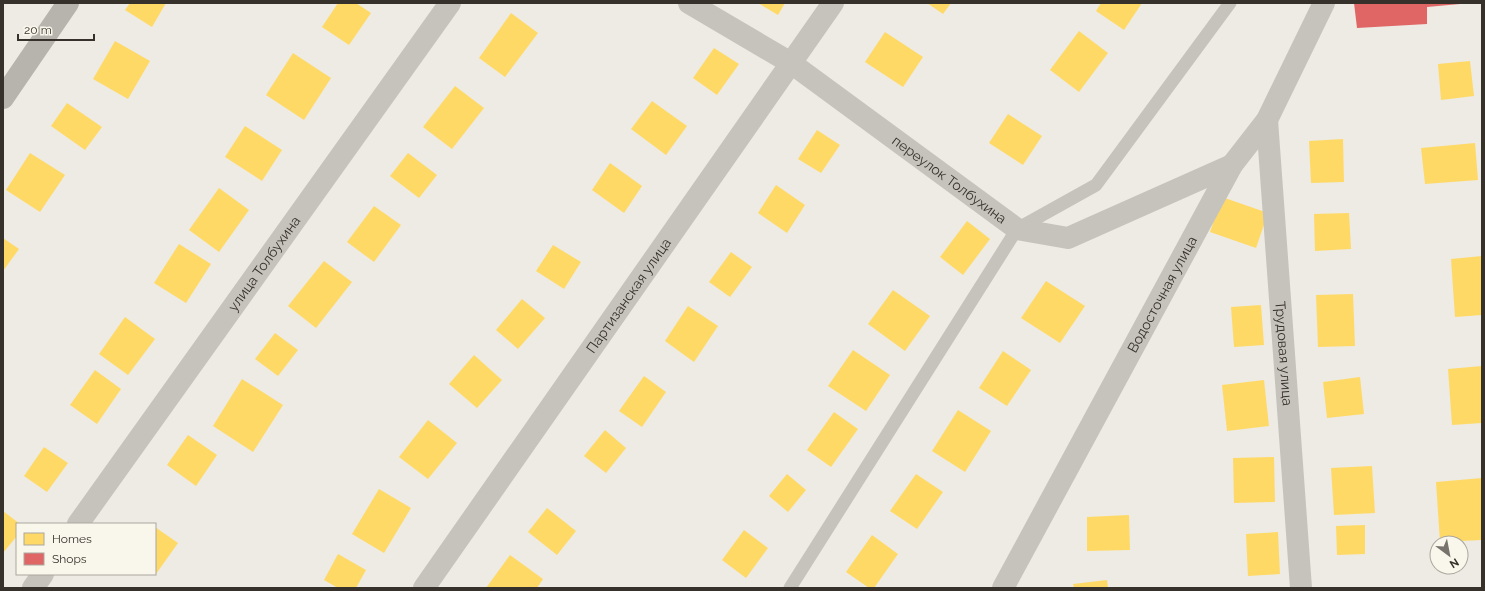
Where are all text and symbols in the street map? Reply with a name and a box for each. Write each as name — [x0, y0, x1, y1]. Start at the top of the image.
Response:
scale bar — [18, 16, 94, 42]
text: 20 m — [24, 23, 52, 37]
street label: переулок Толбухина — [889, 132, 1010, 227]
street label: улица Толбухина — [225, 213, 303, 314]
street label: Водосточная улица — [1124, 233, 1200, 355]
street label: Партизанская улица — [583, 235, 674, 356]
street label: Трудовая улица — [1272, 300, 1296, 406]
legend — [16, 523, 156, 575]
text: Homes — [52, 532, 92, 546]
north arrow — [1429, 535, 1469, 575]
text: Shops — [52, 552, 87, 566]
text: N — [1447, 555, 1461, 571]

